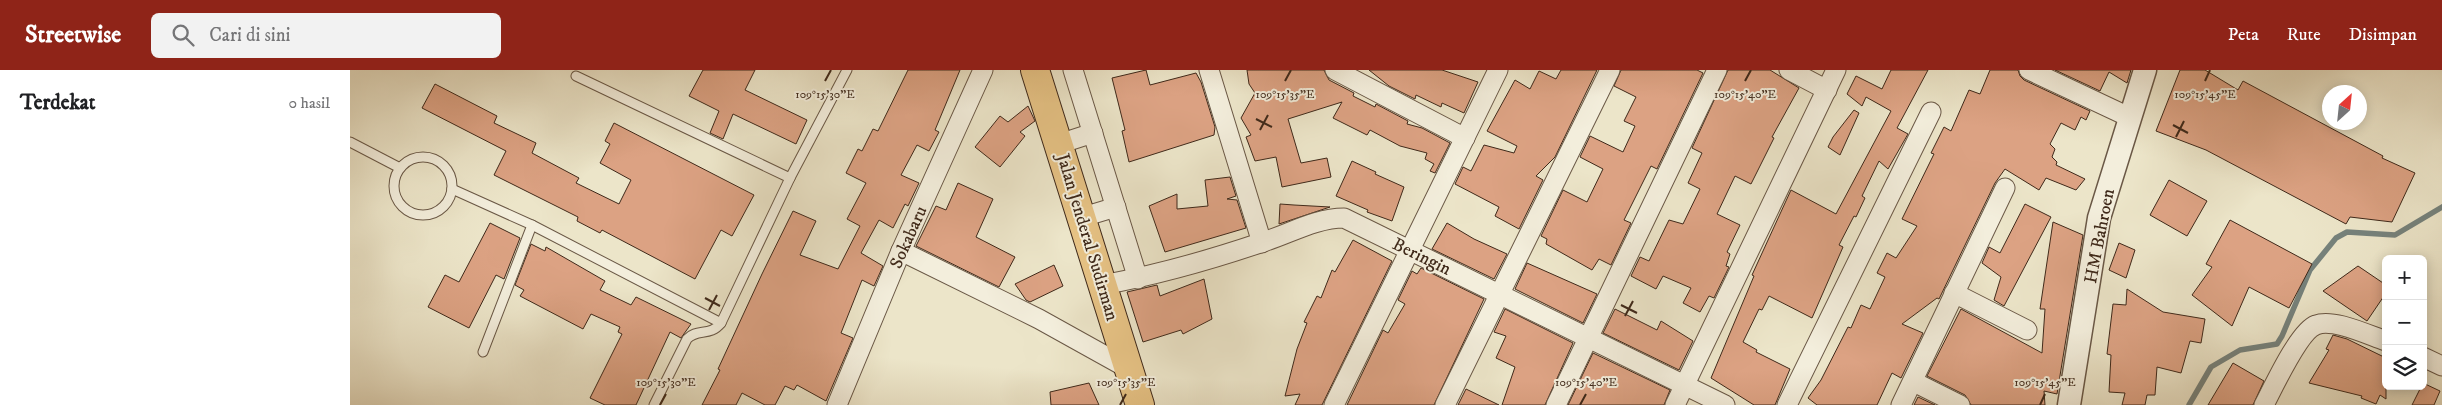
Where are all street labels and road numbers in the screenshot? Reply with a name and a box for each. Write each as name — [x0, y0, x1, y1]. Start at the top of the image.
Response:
street label: Jalan Jenderal Sudirman — [1051, 149, 1123, 324]
street label: HM Bahroen — [2080, 186, 2120, 286]
street label: Sokabaru — [885, 202, 933, 272]
street label: Beringin — [1389, 233, 1455, 281]

